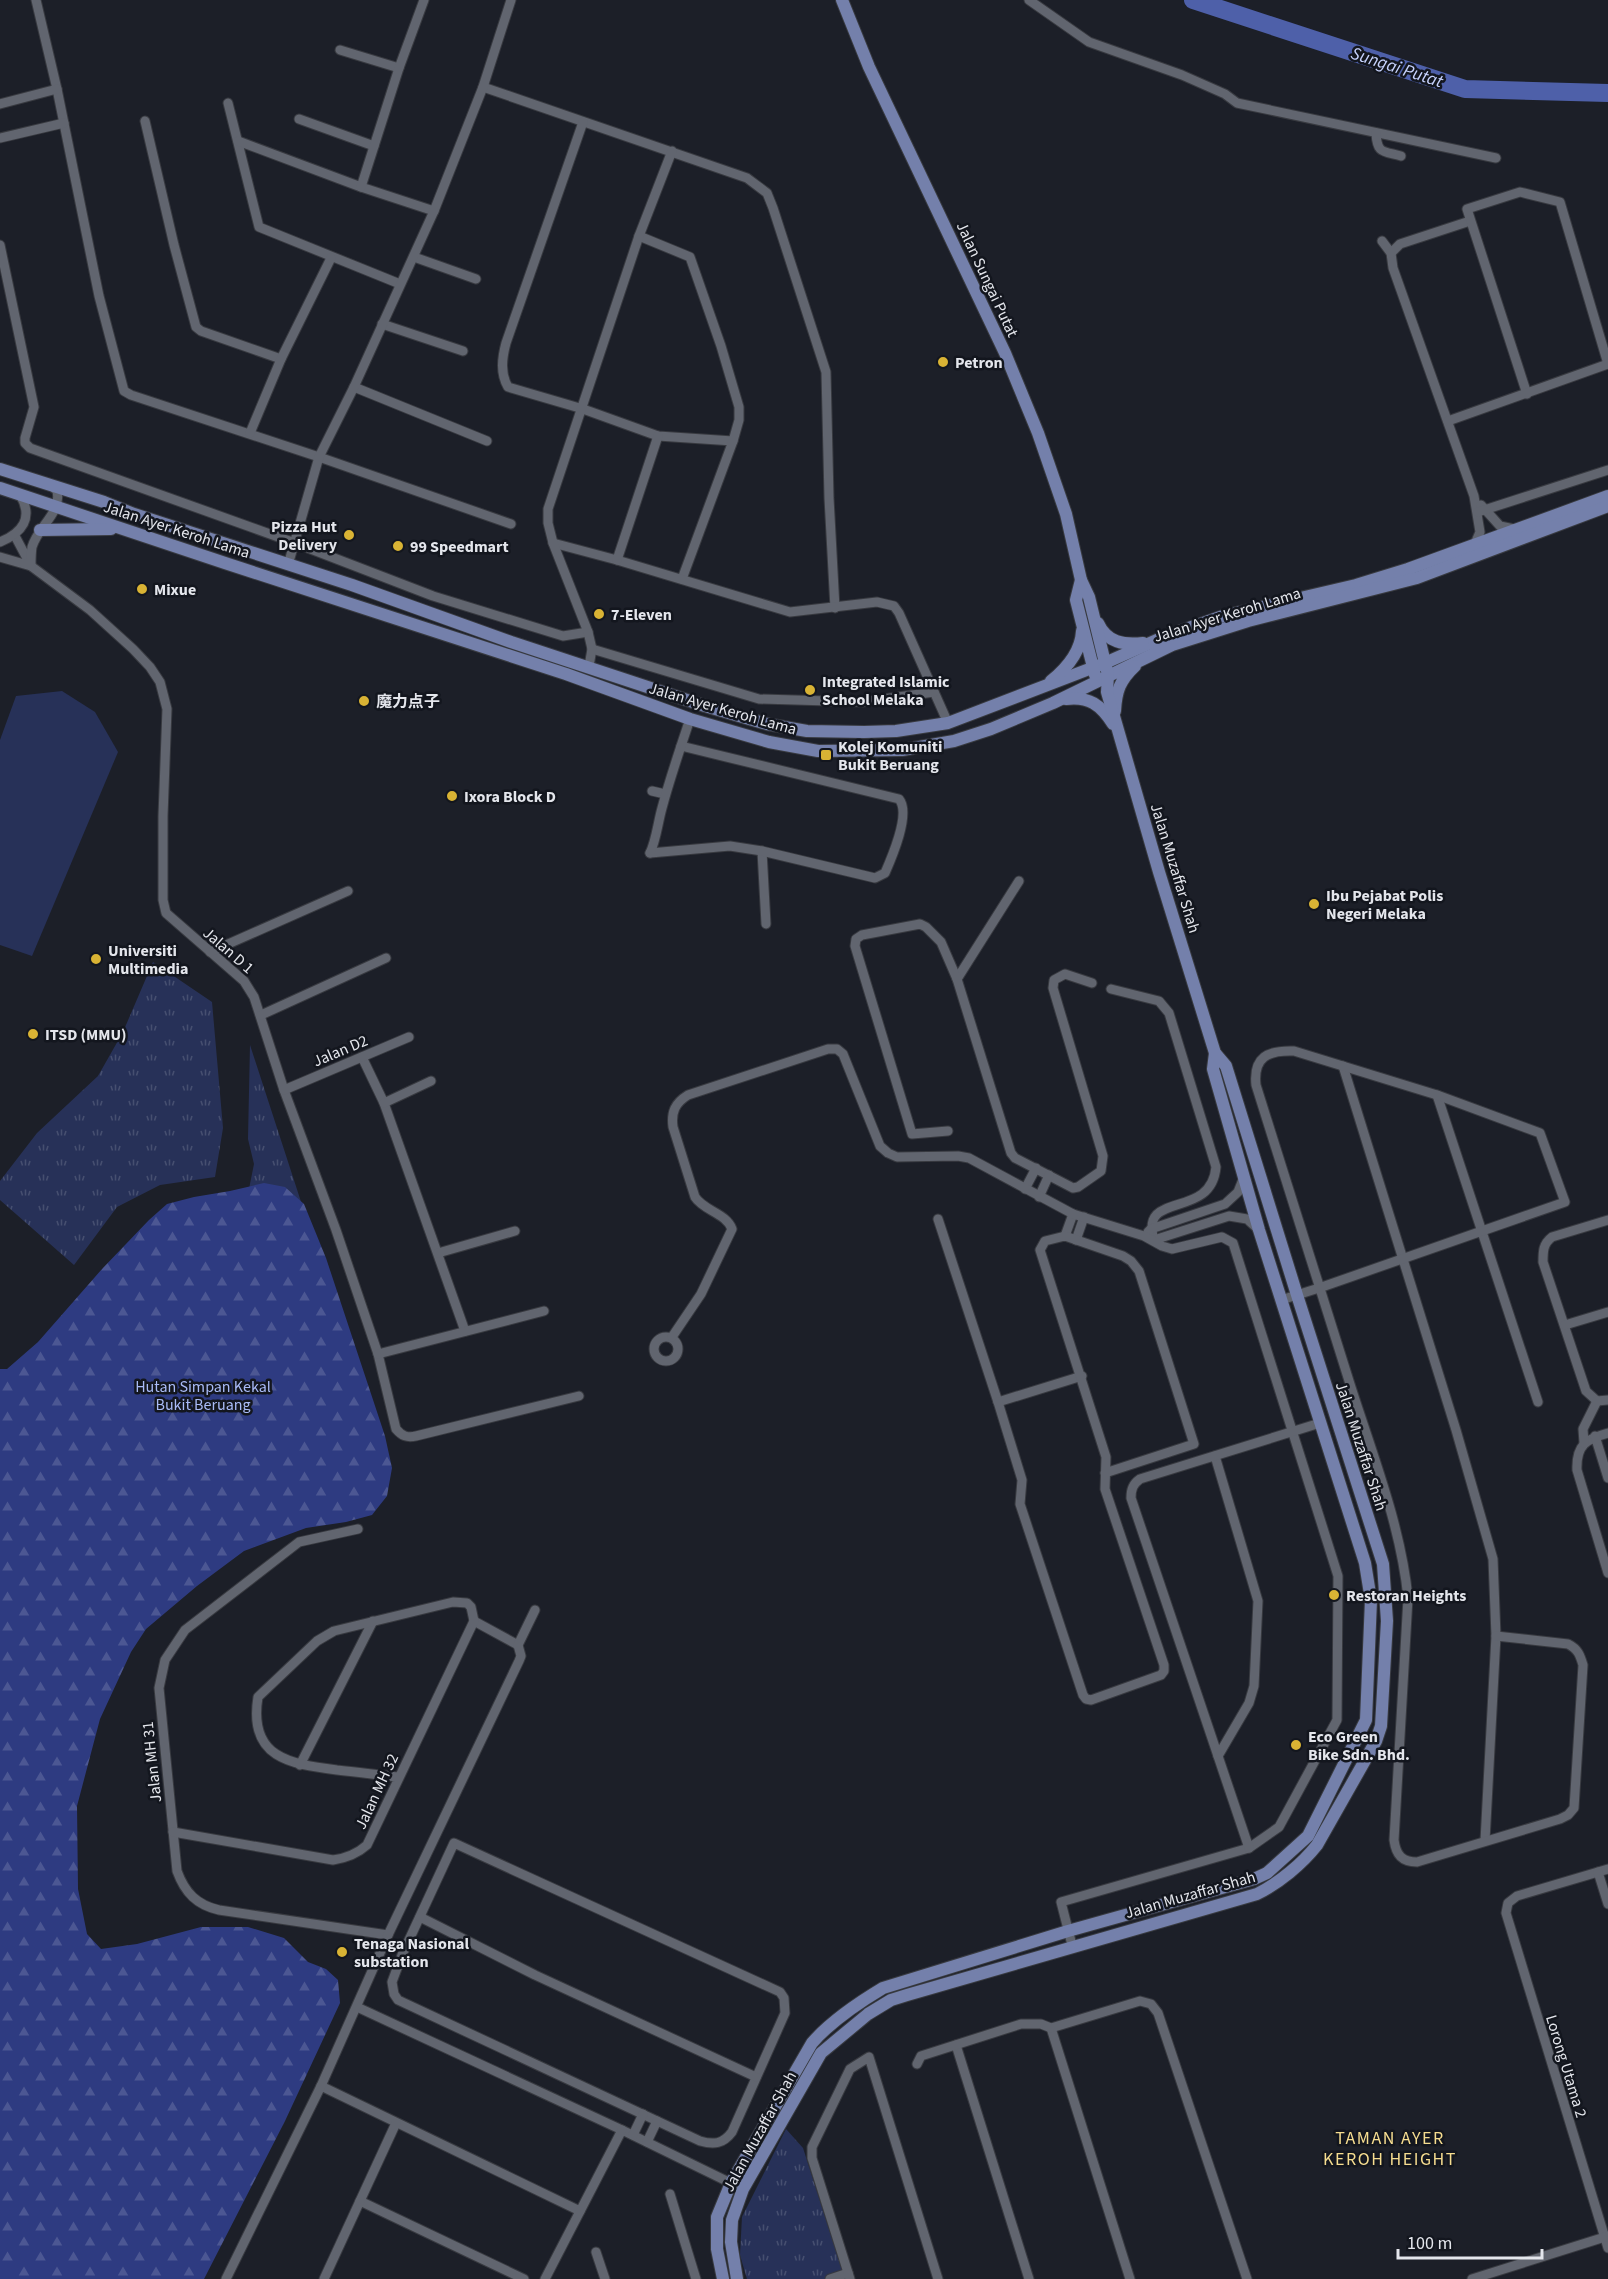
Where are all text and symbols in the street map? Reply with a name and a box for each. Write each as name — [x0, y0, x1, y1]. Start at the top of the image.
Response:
water label: Sungai Putat — [1348, 41, 1447, 94]
street label: Jalan Sungai Putat — [951, 218, 1024, 341]
place label: Petron — [955, 352, 1003, 374]
marker: Petron — [936, 355, 950, 369]
street label: Jalan Ayer Keroh Lama — [101, 496, 253, 564]
place label: Pizza Hut Delivery — [271, 516, 338, 556]
marker: Pizza Hut Delivery — [342, 528, 356, 542]
place label: 99 Speedmart — [410, 536, 509, 558]
marker: 99 Speedmart — [391, 539, 405, 553]
place label: Mixue — [154, 579, 196, 601]
marker: Mixue — [135, 582, 149, 596]
street label: Jalan Ayer Keroh Lama — [1151, 582, 1304, 648]
place label: 7-Eleven — [611, 604, 672, 626]
marker: 7-Eleven — [592, 607, 606, 621]
place label: Integrated Islamic School Melaka — [822, 671, 950, 711]
street label: Jalan Ayer Keroh Lama — [646, 677, 799, 741]
marker: Integrated Islamic School Melaka — [803, 683, 817, 697]
place label: 魔力点子 — [376, 691, 440, 713]
marker: 魔力点子 — [357, 694, 371, 708]
place label: Kolej Komuniti Bukit Beruang — [838, 736, 942, 776]
marker: Kolej Komuniti Bukit Beruang — [819, 748, 833, 762]
place label: Ixora Block D — [464, 786, 556, 808]
marker: Ixora Block D — [445, 789, 459, 803]
street label: Jalan Muzaffar Shah — [1145, 801, 1205, 936]
place label: Ibu Pejabat Polis Negeri Melaka — [1326, 885, 1443, 925]
marker: Ibu Pejabat Polis Negeri Melaka — [1307, 897, 1321, 911]
street label: Jalan D 1 — [198, 922, 259, 979]
place label: Universiti Multimedia — [108, 940, 188, 980]
marker: Universiti Multimedia — [89, 952, 103, 966]
place label: ITSD (MMU) — [45, 1024, 127, 1046]
marker: ITSD (MMU) — [26, 1027, 40, 1041]
street label: Jalan D2 — [310, 1030, 371, 1072]
park label: Hutan Simpan Kekal Bukit Beruang — [135, 1376, 271, 1416]
street label: Jalan Muzaffar Shah — [1330, 1379, 1392, 1514]
place label: Restoran Heights — [1346, 1585, 1466, 1607]
marker: Restoran Heights — [1327, 1588, 1341, 1602]
street label: Jalan MH 31 — [137, 1720, 167, 1803]
place label: Eco Green Bike Sdn. Bhd. — [1308, 1726, 1410, 1766]
marker: Eco Green Bike Sdn. Bhd. — [1289, 1738, 1303, 1752]
street label: Jalan MH 32 — [350, 1750, 404, 1833]
street label: Jalan Muzaffar Shah — [1123, 1866, 1258, 1924]
place label: Tenaga Nasional substation — [354, 1933, 469, 1973]
marker: Tenaga Nasional substation — [335, 1945, 349, 1959]
street label: Lorong Utama 2 — [1540, 2012, 1592, 2120]
street label: Jalan Muzaffar Shah — [718, 2067, 802, 2196]
district label: TAMAN AYER KEROH HEIGHT — [1323, 2126, 1457, 2172]
scale bar — [1398, 2222, 1542, 2260]
text: 100 m — [1407, 2231, 1452, 2256]

